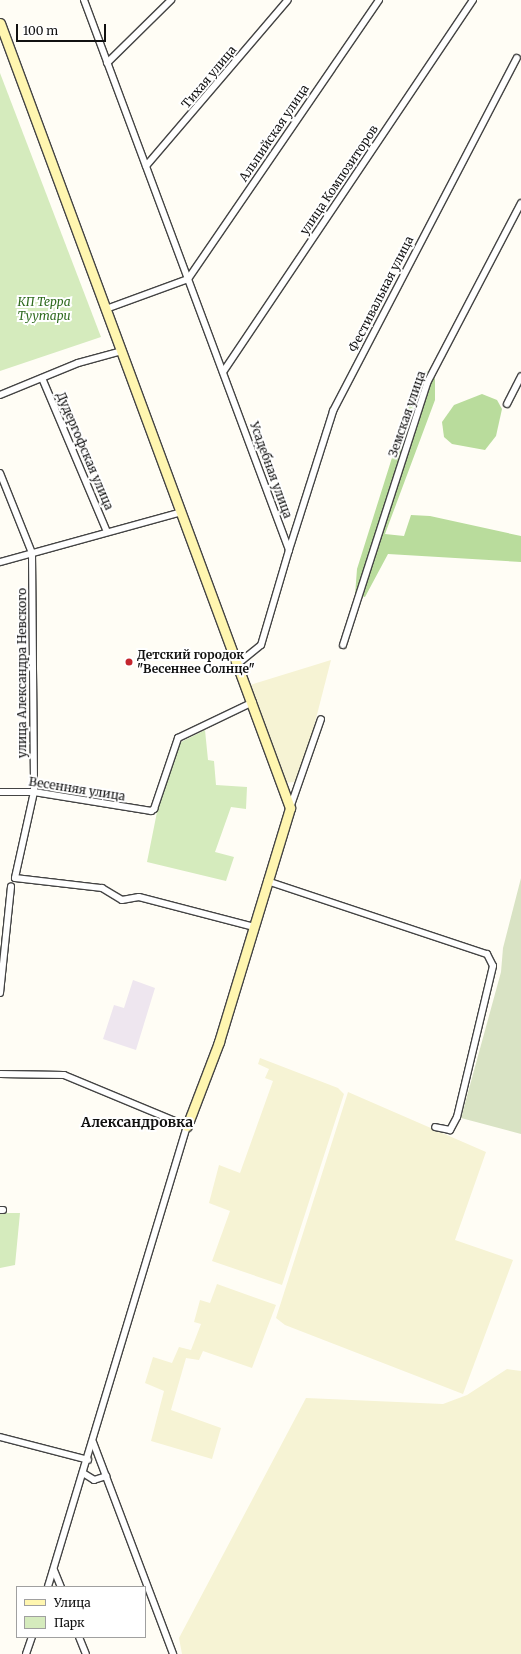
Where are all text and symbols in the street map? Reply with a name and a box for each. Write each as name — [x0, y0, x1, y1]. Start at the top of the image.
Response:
scale bar — [18, 16, 108, 42]
text: 100 m — [23, 23, 58, 38]
street label: Тихая улица — [179, 43, 239, 111]
street label: Альпийская улица — [236, 82, 312, 184]
street label: улица Композиторов — [297, 122, 381, 238]
street label: Фестивальная улица — [346, 234, 416, 354]
park label: КП Терра Туутари — [17, 295, 71, 323]
street label: Земская улица — [386, 369, 428, 459]
street label: Дудергофская улица — [54, 390, 116, 512]
street label: Усадебная улица — [247, 420, 295, 520]
street label: улица Александра Невского — [15, 588, 29, 758]
place label: Детский городок "Весеннее Солнце" — [137, 648, 255, 676]
marker: Детский городок "Весеннее Солнце" — [124, 657, 134, 667]
street label: Весенняя улица — [28, 774, 126, 804]
district label: Александровка — [81, 1114, 193, 1130]
legend — [16, 1586, 146, 1638]
text: Улица — [54, 1595, 91, 1610]
text: Парк — [54, 1615, 85, 1630]

